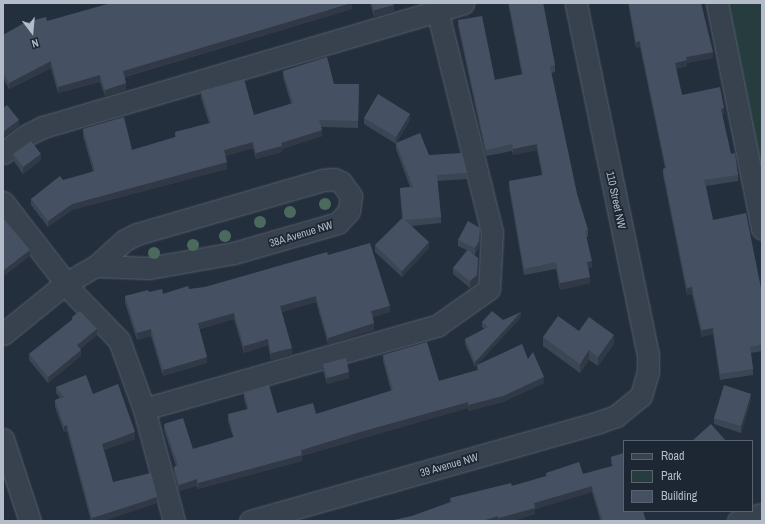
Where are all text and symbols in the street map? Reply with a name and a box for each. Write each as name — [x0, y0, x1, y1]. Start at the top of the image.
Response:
north arrow — [12, 12, 52, 52]
text: N — [30, 36, 40, 51]
street label: 110 Street NW — [603, 170, 629, 230]
street label: 38A Avenue NW — [267, 218, 335, 250]
legend — [623, 440, 753, 512]
text: Road — [661, 448, 685, 464]
street label: 39 Avenue NW — [418, 450, 480, 480]
text: Park — [661, 468, 681, 484]
text: Building — [661, 488, 697, 504]

